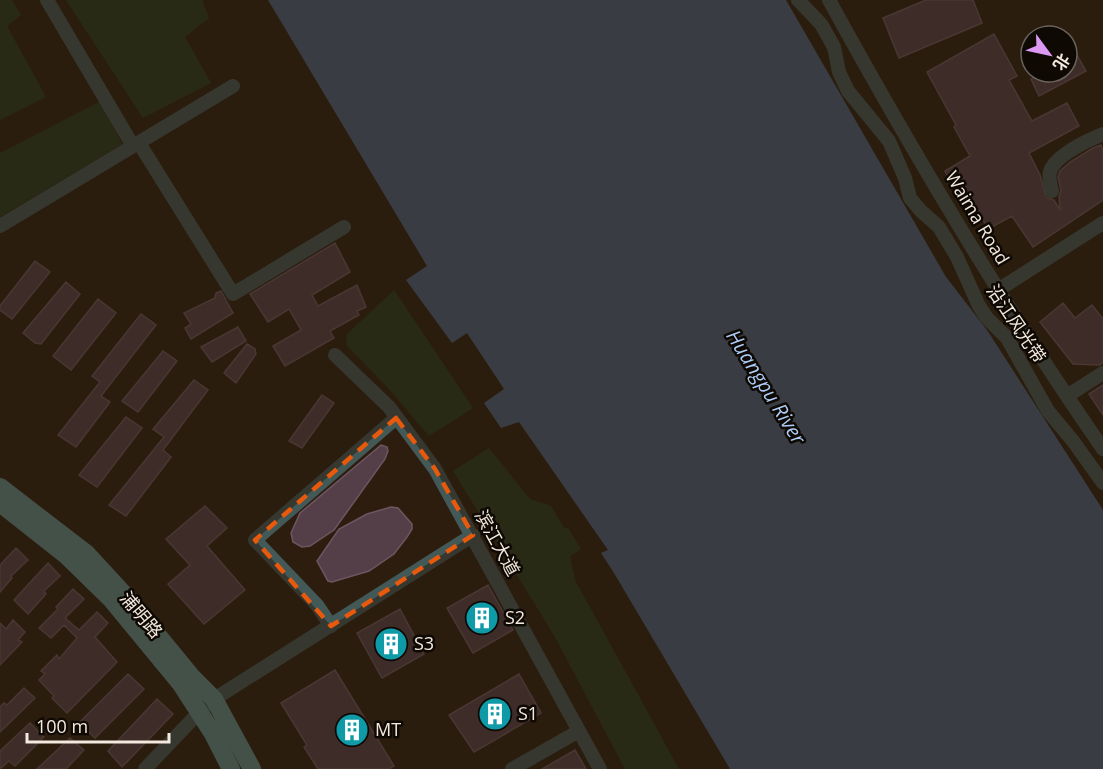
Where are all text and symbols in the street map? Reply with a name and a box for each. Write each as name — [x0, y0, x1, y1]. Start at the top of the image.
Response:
north arrow — [1019, 24, 1079, 84]
text: 北 — [1048, 49, 1075, 75]
street label: Waima Road — [940, 166, 1015, 269]
street label: 沿江风光带 — [982, 279, 1052, 367]
water label: Huangpu River — [720, 324, 813, 450]
street label: 滨江大道 — [470, 505, 526, 580]
street label: 浦明路 — [115, 586, 168, 643]
building icon: S2 — [464, 600, 500, 636]
place label: S2 — [505, 605, 525, 629]
building icon: S3 — [373, 626, 409, 662]
place label: S3 — [414, 631, 434, 655]
building icon: S1 — [477, 696, 513, 732]
place label: S1 — [518, 701, 538, 725]
scale bar — [27, 706, 170, 744]
building icon: MT — [334, 712, 370, 748]
text: 100 m — [36, 714, 88, 738]
place label: MT — [375, 717, 401, 741]

